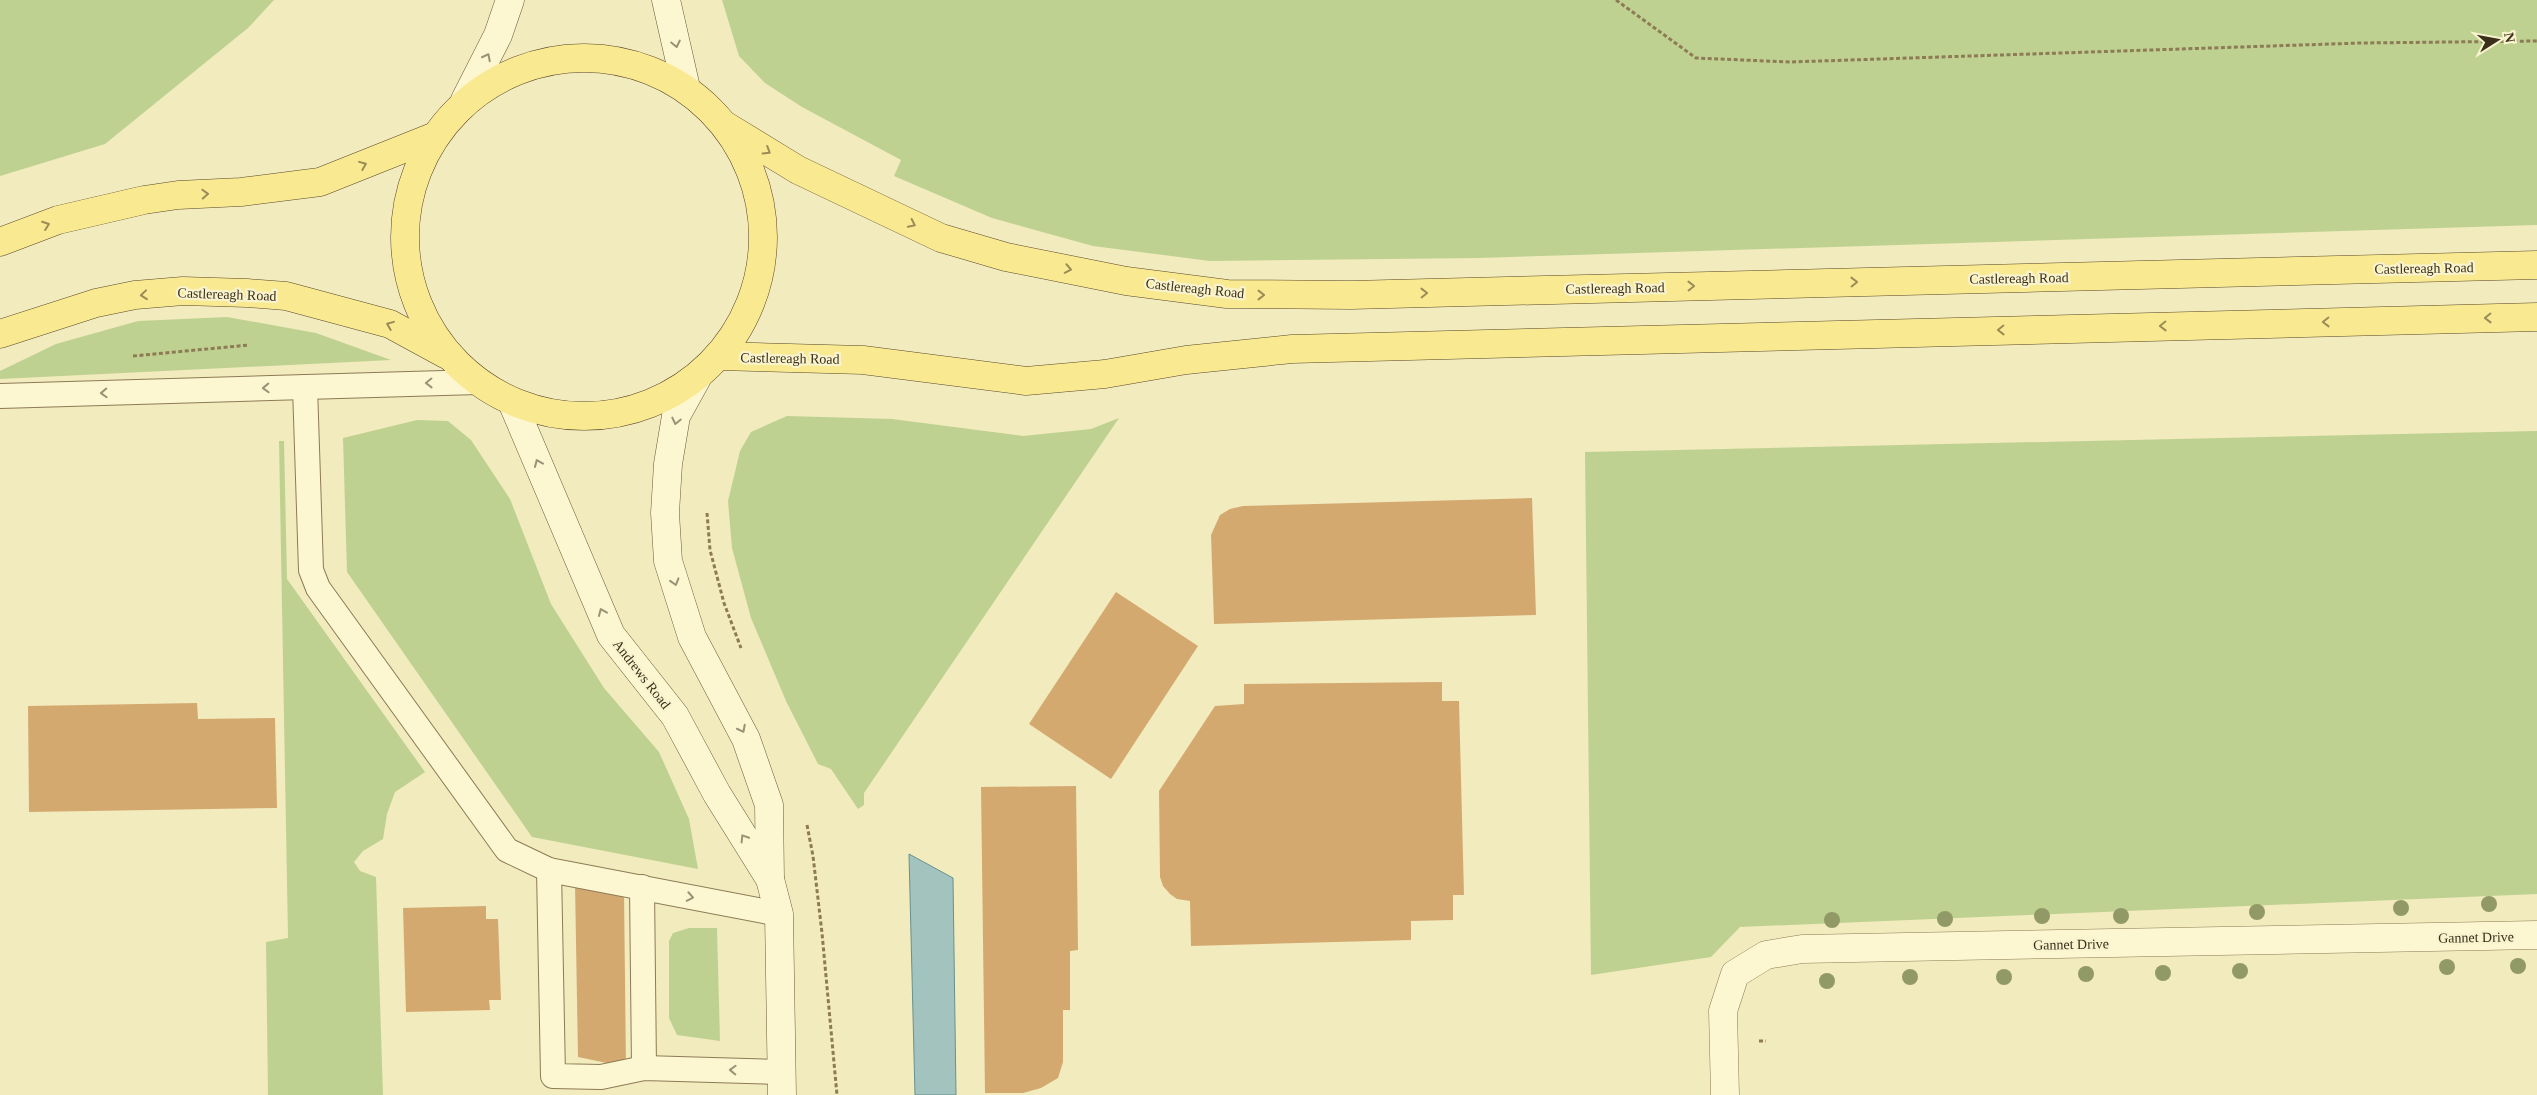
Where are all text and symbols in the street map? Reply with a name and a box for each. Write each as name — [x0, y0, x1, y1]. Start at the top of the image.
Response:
north arrow — [2472, 15, 2522, 65]
text: N — [2501, 31, 2518, 44]
one-way arrow — [670, 39, 681, 48]
one-way arrow — [481, 53, 491, 62]
one-way arrow — [762, 145, 771, 155]
one-way arrow — [358, 161, 367, 171]
one-way arrow — [201, 189, 209, 199]
one-way arrow — [907, 218, 916, 228]
one-way arrow — [41, 221, 49, 231]
street label: Castlereagh Road — [2374, 260, 2474, 277]
one-way arrow — [1063, 264, 1072, 274]
street label: Castlereagh Road — [1969, 270, 2069, 287]
street label: Castlereagh Road — [1145, 276, 1245, 301]
one-way arrow — [1850, 277, 1858, 288]
street label: Castlereagh Road — [1565, 280, 1665, 297]
one-way arrow — [1687, 281, 1695, 292]
street label: Castlereagh Road — [177, 285, 277, 304]
one-way arrow — [1420, 288, 1428, 298]
one-way arrow — [140, 289, 148, 300]
one-way arrow — [1258, 289, 1266, 300]
one-way arrow — [2484, 313, 2492, 323]
one-way arrow — [2322, 317, 2330, 327]
one-way arrow — [386, 321, 395, 332]
one-way arrow — [2159, 321, 2167, 331]
one-way arrow — [1997, 325, 2004, 335]
street label: Castlereagh Road — [740, 350, 840, 367]
one-way arrow — [425, 378, 433, 389]
one-way arrow — [262, 383, 270, 393]
one-way arrow — [100, 387, 108, 398]
one-way arrow — [671, 417, 682, 426]
one-way arrow — [533, 459, 544, 468]
one-way arrow — [669, 577, 679, 586]
one-way arrow — [598, 609, 608, 617]
street label: Andrews Road — [610, 637, 673, 712]
one-way arrow — [736, 724, 746, 733]
one-way arrow — [741, 834, 751, 843]
one-way arrow — [686, 891, 695, 901]
street label: Gannet Drive — [2438, 929, 2514, 946]
street label: Gannet Drive — [2033, 936, 2109, 953]
one-way arrow — [729, 1065, 737, 1076]

